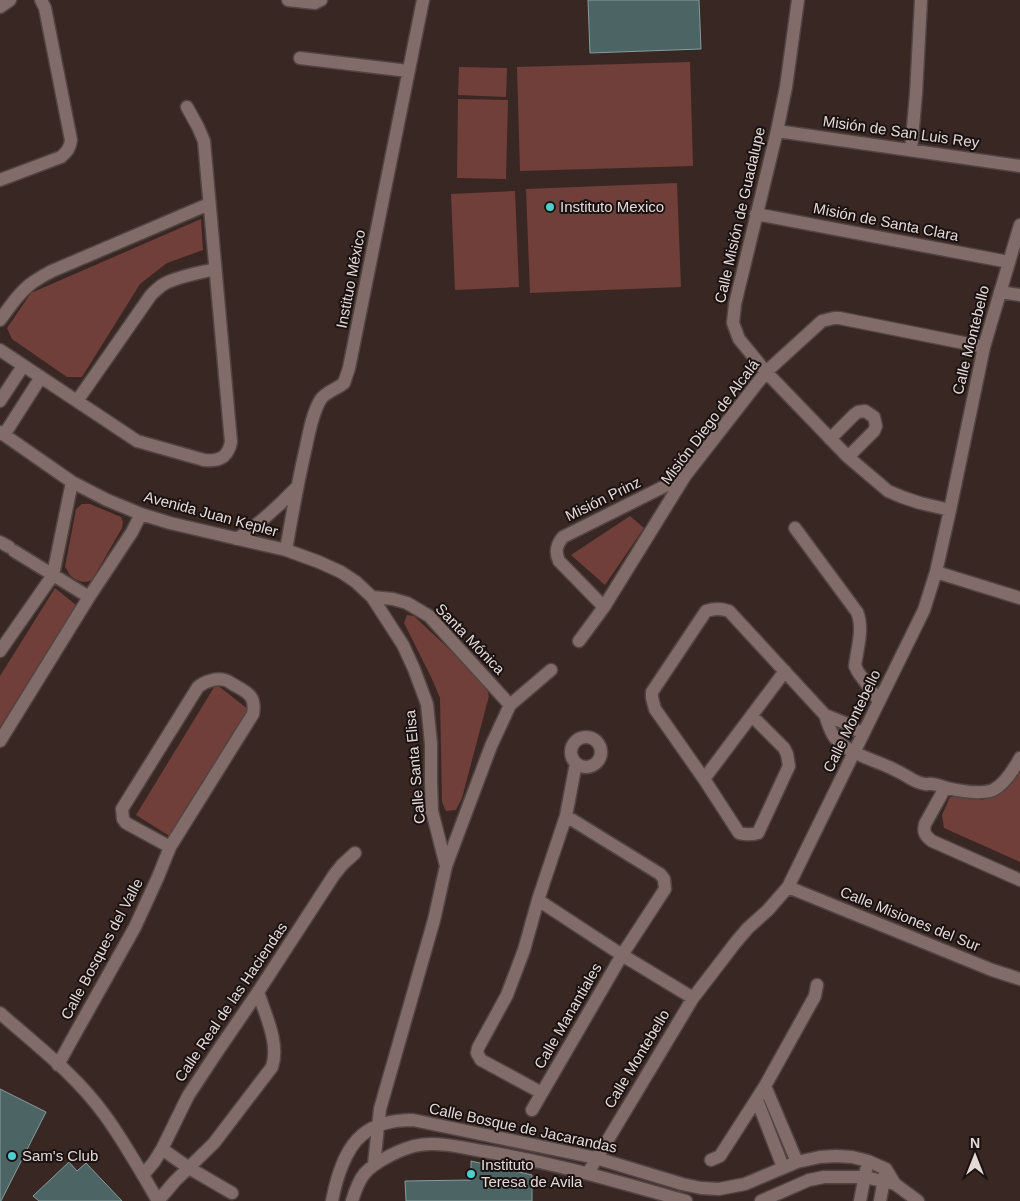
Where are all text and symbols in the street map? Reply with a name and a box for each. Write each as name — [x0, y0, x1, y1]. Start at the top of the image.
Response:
street label: Misión de San Luis Rey — [822, 112, 981, 151]
street label: Calle Misión de Guadalupe — [711, 125, 768, 305]
place label: Instituto Mexico — [560, 198, 664, 215]
street label: Misión de Santa Clara — [812, 199, 961, 244]
marker: Instituto Mexico — [544, 201, 556, 213]
street label: Instituo México — [333, 228, 368, 330]
street label: Calle Montebello — [949, 284, 992, 396]
street label: Misión Diego de Alcalá — [657, 355, 762, 487]
street label: Misión Prinz — [562, 473, 643, 524]
street label: Avenida Juan Kepler — [142, 487, 280, 540]
street label: Santa Mónica — [432, 600, 509, 678]
street label: Calle Montebello — [819, 667, 884, 775]
street label: Calle Santa Elisa — [401, 709, 428, 825]
street label: Calle Bosques del Valle — [57, 875, 146, 1022]
street label: Calle Misiones del Sur — [838, 883, 983, 954]
street label: Calle Real de las Haciendas — [171, 919, 290, 1085]
street label: Calle Manantiales — [530, 960, 605, 1072]
street label: Calle Montebello — [601, 1006, 673, 1111]
street label: Calle Bosque de Jacarandas — [428, 1099, 619, 1156]
north arrow — [950, 1131, 1000, 1181]
text: N — [970, 1135, 980, 1151]
place label: Sam's Club — [22, 1147, 98, 1164]
marker: Sam's Club — [6, 1150, 18, 1162]
place label: Instituto Teresa de Avila — [481, 1156, 583, 1190]
marker: Instituto Teresa de Avila — [465, 1168, 477, 1180]

